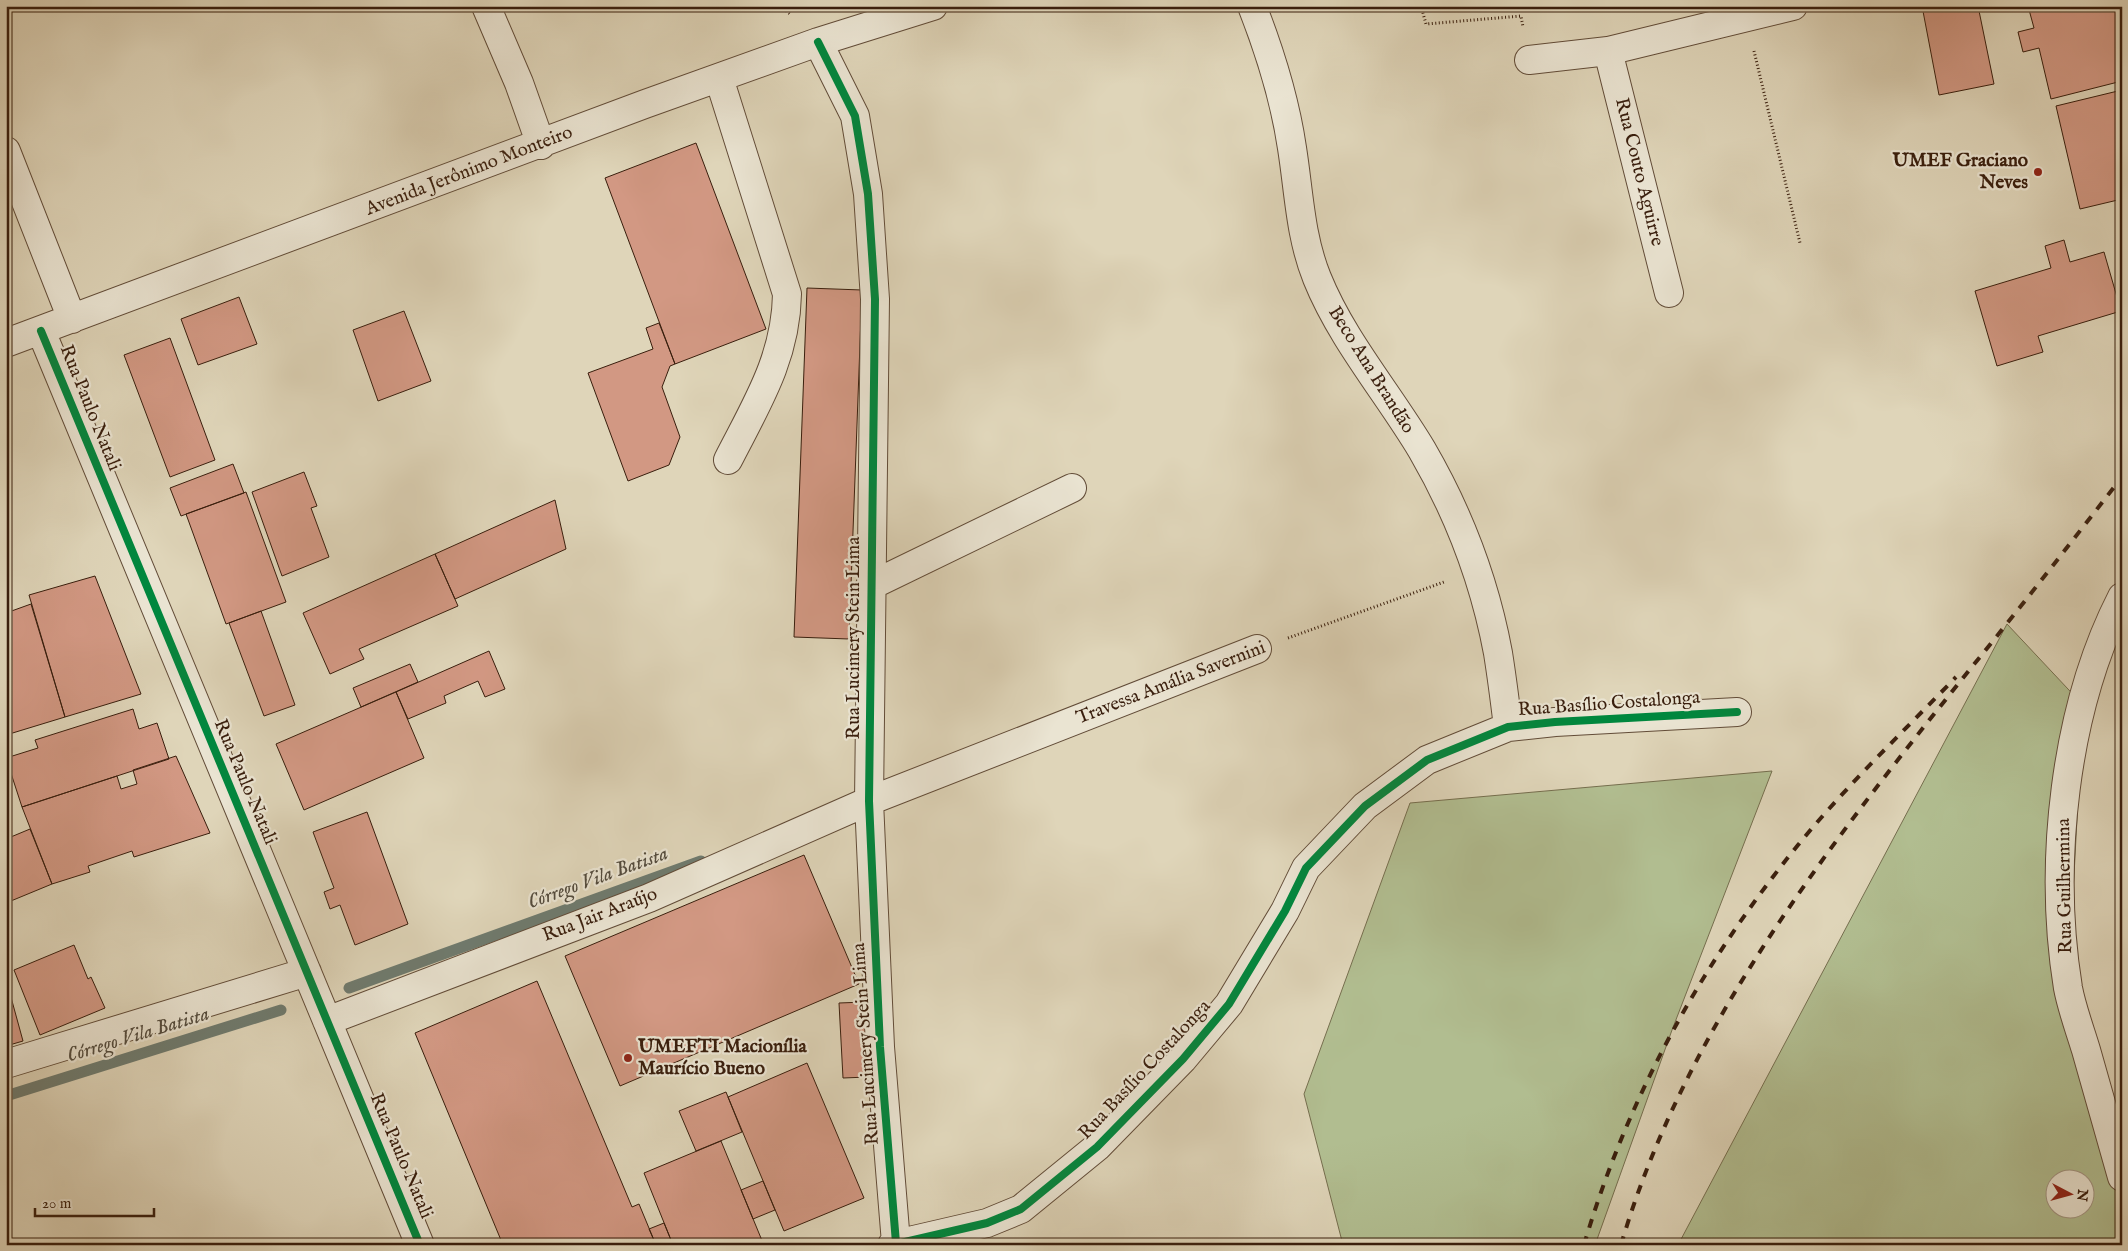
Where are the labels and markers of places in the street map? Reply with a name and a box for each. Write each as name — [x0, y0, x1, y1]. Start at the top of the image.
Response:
place label: UMEF Graciano Neves — [1892, 149, 2028, 195]
marker: UMEF Graciano Neves — [2032, 166, 2044, 178]
place label: UMEFTI Macionília Maurício Bueno — [637, 1035, 807, 1081]
marker: UMEFTI Macionília Maurício Bueno — [622, 1052, 634, 1064]

